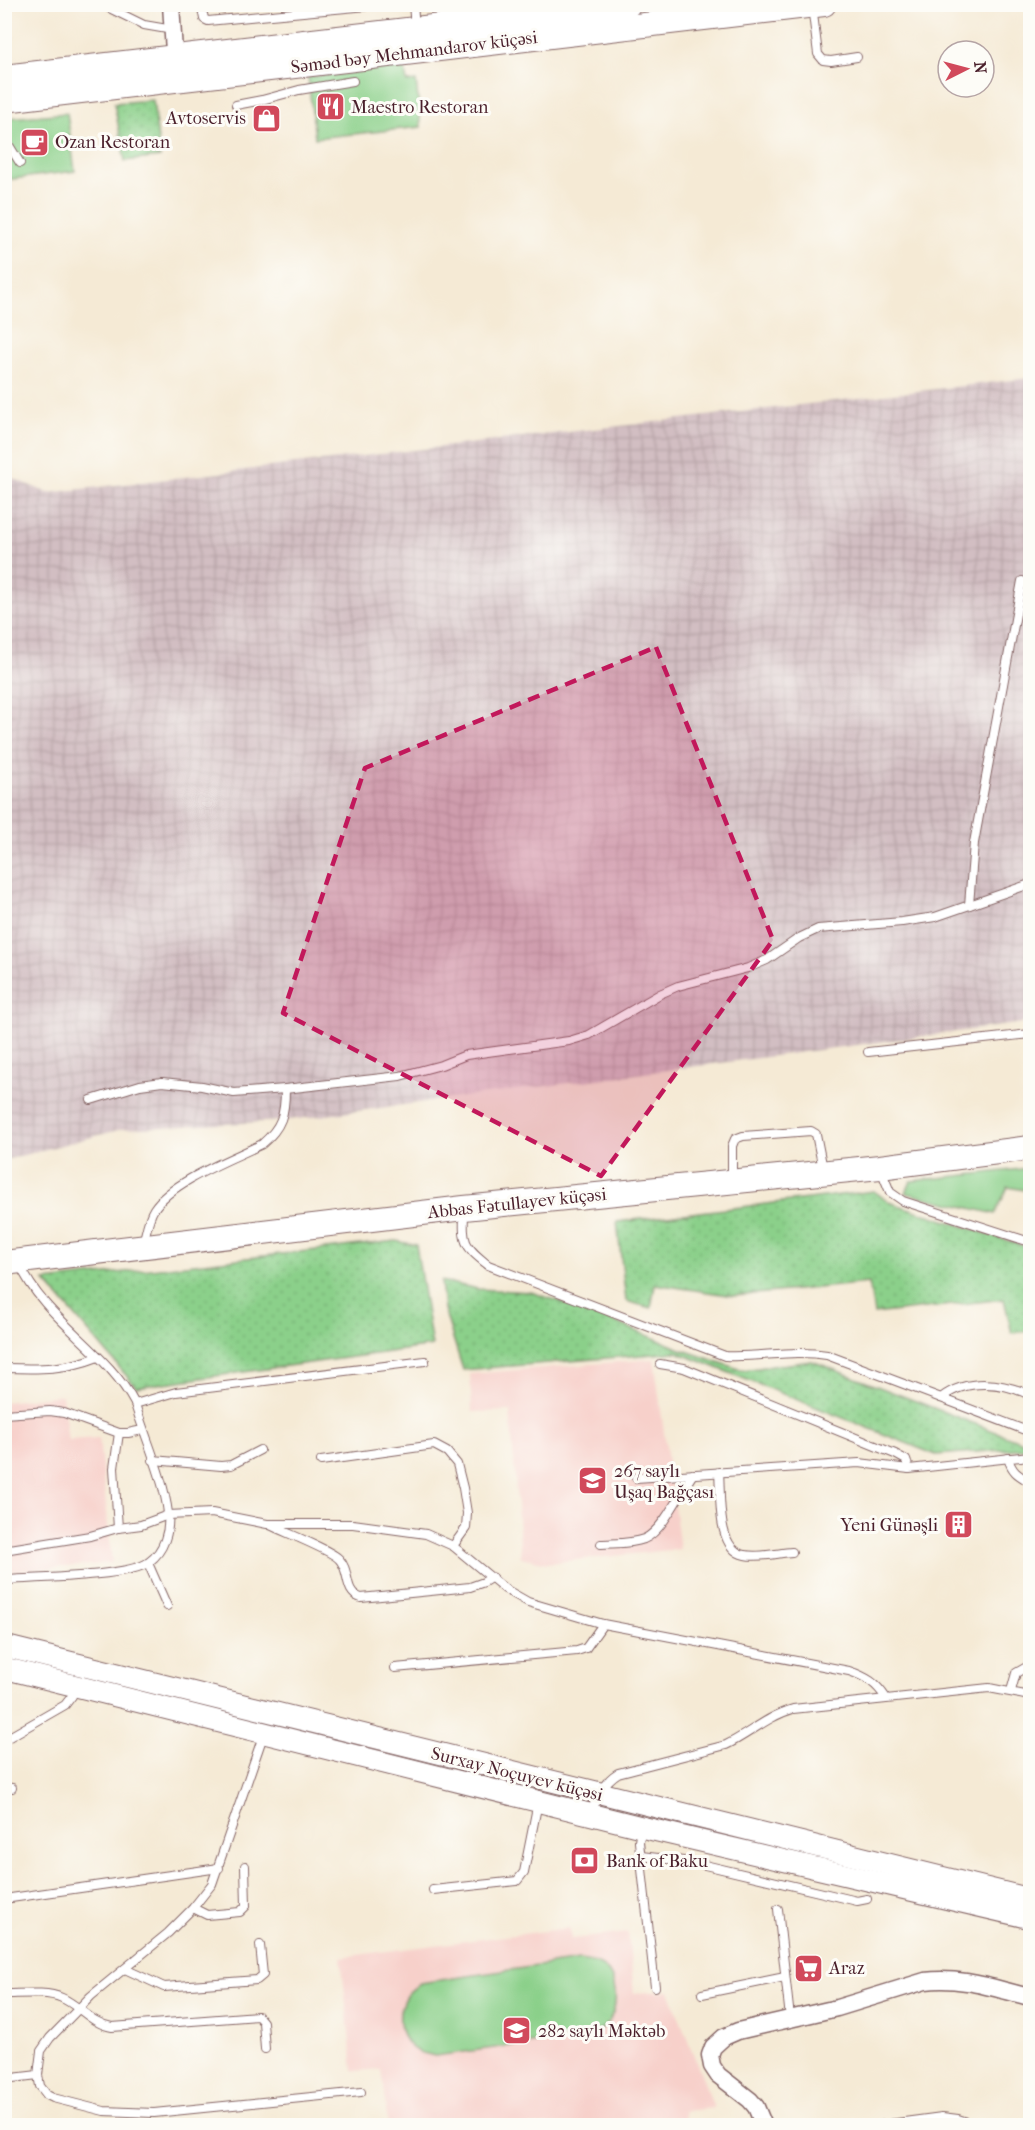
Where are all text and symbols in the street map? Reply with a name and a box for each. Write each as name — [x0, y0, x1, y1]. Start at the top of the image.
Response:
street label: Səməd bəy Mehmandarov küçəsi — [290, 27, 539, 78]
north arrow — [936, 39, 996, 99]
text: N — [970, 60, 991, 75]
restaurant icon: Maestro Restoran — [314, 91, 346, 123]
place label: Maestro Restoran — [351, 97, 489, 118]
shop icon: Avtoservis — [251, 102, 283, 134]
place label: Avtoservis — [165, 108, 246, 129]
cafe icon: Ozan Restoran — [18, 126, 50, 158]
place label: Ozan Restoran — [55, 132, 171, 153]
street label: Abbas Fətullayev küçəsi — [426, 1184, 608, 1223]
place label: 267 saylı Uşaq Bağçası — [614, 1461, 715, 1503]
school or university icon: 267 saylı Uşaq Bağçası — [577, 1465, 609, 1497]
building icon: Yeni Günəşli — [943, 1509, 975, 1541]
place label: Yeni Günəşli — [840, 1515, 939, 1536]
street label: Surxay Noçuyev küçəsi — [429, 1743, 606, 1806]
bank icon: Bank of Baku — [569, 1845, 601, 1877]
place label: Bank of Baku — [606, 1851, 708, 1872]
supermarket icon: Araz — [792, 1952, 824, 1984]
place label: Araz — [828, 1958, 865, 1979]
school or university icon: 282 saylı Məktəb — [501, 2015, 533, 2047]
place label: 282 saylı Məktəb — [538, 2021, 665, 2042]

